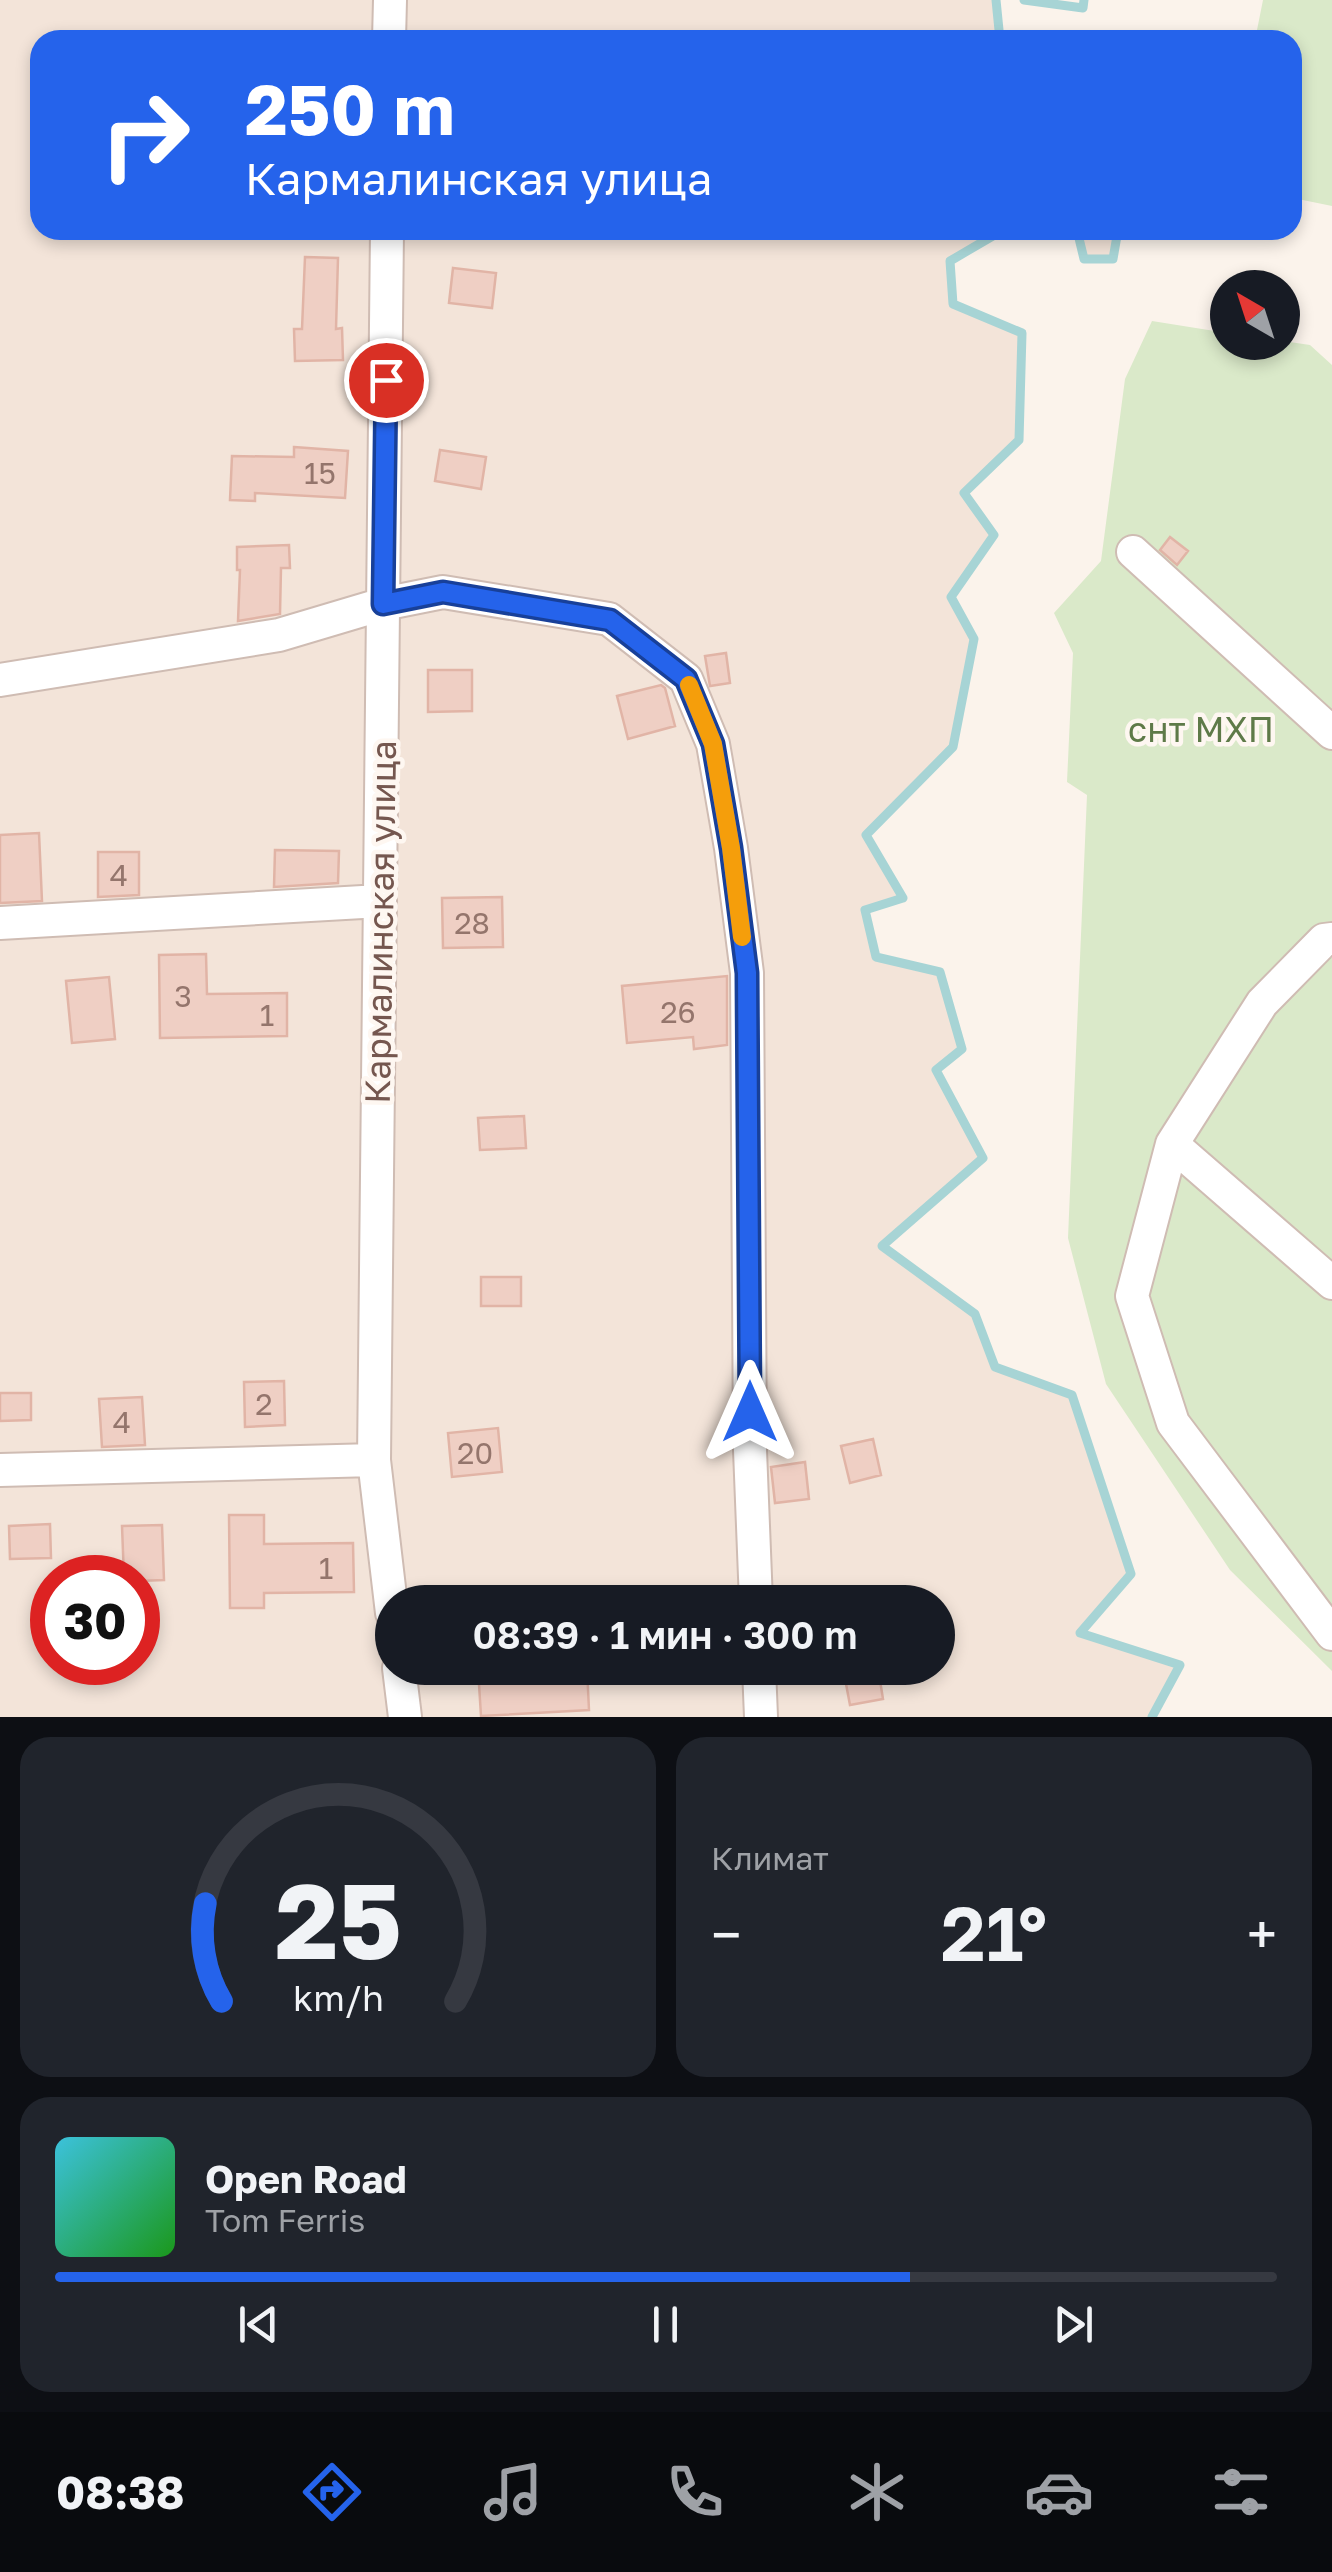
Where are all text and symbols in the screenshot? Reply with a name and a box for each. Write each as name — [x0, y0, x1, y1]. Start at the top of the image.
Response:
text: 250 m — [245, 66, 455, 150]
icon: right — [80, 70, 210, 200]
text: Кармалинская улица — [245, 151, 712, 205]
north arrow — [1210, 270, 1300, 360]
map controls — [1210, 270, 1300, 360]
pin — [344, 338, 429, 423]
icon: arrive — [359, 353, 414, 408]
house number: 15 — [304, 455, 336, 491]
park label: снт МХП — [1128, 708, 1274, 750]
street label: Кармалинская улица — [356, 740, 404, 1104]
house number: 4 — [110, 857, 128, 893]
house number: 28 — [454, 905, 490, 941]
house number: 3 — [174, 978, 192, 1014]
house number: 26 — [660, 994, 696, 1030]
house number: 1 — [260, 997, 274, 1033]
position arrow — [698, 1360, 802, 1464]
house number: 2 — [255, 1386, 273, 1422]
house number: 4 — [113, 1404, 131, 1440]
house number: 20 — [457, 1435, 493, 1471]
house number: 1 — [319, 1550, 333, 1586]
speed limit sign: 30 — [30, 1555, 160, 1685]
text: 08:39 · 1 мин · 300 m — [473, 1612, 857, 1657]
text: Климат — [711, 1839, 829, 1877]
text: 25 — [275, 1857, 401, 1982]
text: 21° — [941, 1887, 1047, 1978]
text: − — [711, 1901, 741, 1967]
text: + — [1247, 1901, 1277, 1967]
text: km/h — [293, 1976, 383, 2019]
text: Open Road — [205, 2156, 407, 2201]
text: Tom Ferris — [205, 2201, 365, 2239]
icon: previous — [231, 2297, 286, 2352]
icon: pause — [638, 2297, 693, 2352]
icon: next — [1046, 2297, 1101, 2352]
icon: directions — [297, 2457, 367, 2527]
icon: music — [478, 2457, 548, 2527]
icon: phone — [660, 2457, 730, 2527]
icon: climate — [842, 2457, 912, 2527]
icon: car — [1024, 2457, 1094, 2527]
icon: filters — [1206, 2457, 1276, 2527]
text: 08:38 — [56, 2465, 185, 2519]

